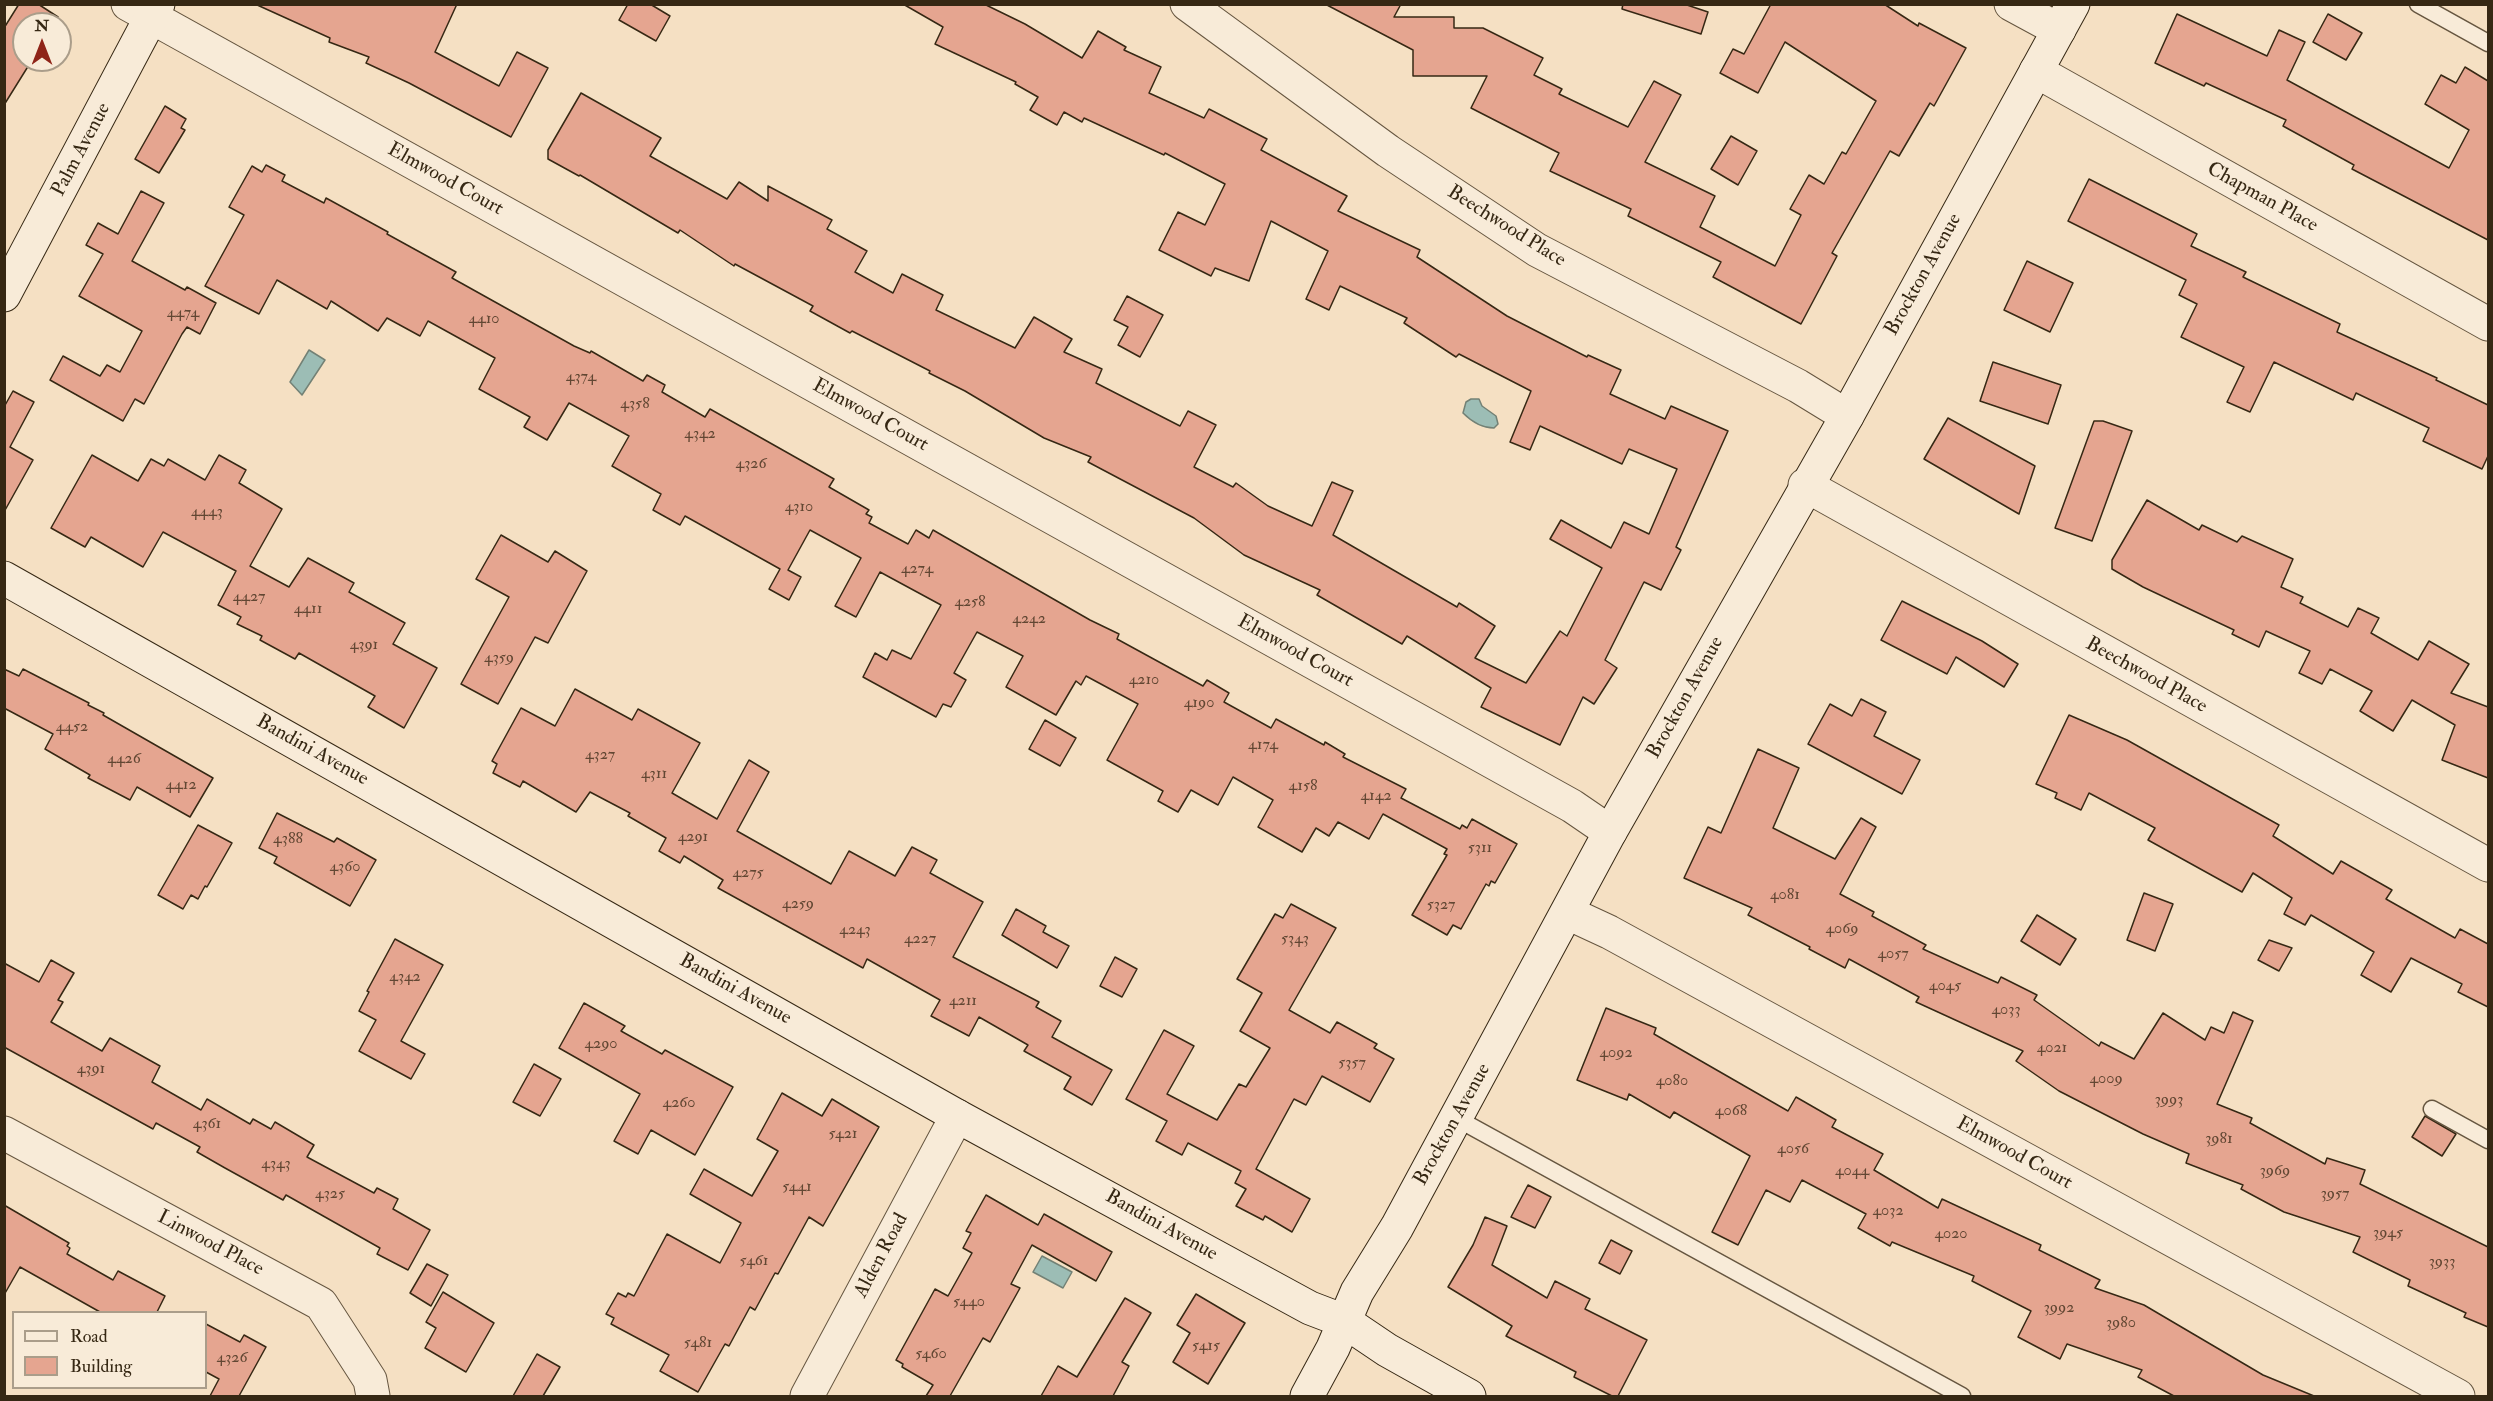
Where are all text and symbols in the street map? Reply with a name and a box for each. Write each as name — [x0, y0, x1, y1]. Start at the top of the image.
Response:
north arrow — [12, 12, 72, 72]
text: N — [35, 16, 49, 36]
street label: Palm Avenue — [47, 99, 117, 201]
street label: Elmwood Court — [383, 138, 507, 222]
street label: Chapman Place — [2202, 158, 2322, 238]
street label: Beechwood Place — [1442, 181, 1570, 273]
street label: Brockton Avenue — [1881, 210, 1967, 340]
house number: 4474 — [167, 304, 199, 324]
house number: 4410 — [468, 310, 500, 330]
house number: 4374 — [566, 368, 596, 388]
street label: Elmwood Court — [808, 374, 932, 458]
house number: 4358 — [620, 395, 650, 415]
house number: 4342 — [684, 425, 716, 445]
house number: 4326 — [736, 455, 766, 475]
house number: 4310 — [785, 498, 813, 518]
house number: 4443 — [191, 503, 223, 523]
house number: 4274 — [901, 560, 933, 580]
house number: 4427 — [233, 588, 265, 608]
house number: 4258 — [954, 593, 986, 613]
house number: 4411 — [294, 600, 322, 620]
house number: 4242 — [1012, 610, 1046, 630]
street label: Elmwood Court — [1233, 610, 1357, 694]
street label: Brockton Avenue — [1643, 633, 1729, 763]
street label: Beechwood Place — [2081, 633, 2211, 719]
house number: 4391 — [350, 636, 378, 656]
house number: 4359 — [484, 649, 514, 669]
house number: 4210 — [1129, 671, 1159, 691]
house number: 4190 — [1184, 694, 1214, 714]
street label: Bandini Avenue — [252, 710, 372, 792]
house number: 4452 — [56, 718, 88, 738]
house number: 4174 — [1248, 736, 1278, 756]
house number: 4327 — [585, 746, 615, 766]
house number: 4426 — [107, 750, 141, 770]
house number: 4311 — [641, 765, 667, 785]
house number: 4412 — [165, 776, 197, 796]
house number: 4158 — [1289, 777, 1317, 797]
house number: 4142 — [1360, 787, 1392, 807]
house number: 4291 — [678, 828, 708, 848]
house number: 4388 — [273, 830, 303, 850]
house number: 5311 — [1468, 839, 1492, 859]
house number: 4360 — [329, 858, 361, 878]
house number: 4275 — [732, 864, 764, 884]
house number: 4081 — [1770, 886, 1800, 906]
house number: 4259 — [782, 895, 814, 915]
house number: 5327 — [1427, 896, 1455, 916]
house number: 4069 — [1825, 920, 1859, 940]
house number: 4243 — [839, 921, 871, 941]
house number: 4227 — [904, 930, 936, 950]
house number: 5343 — [1281, 930, 1309, 950]
house number: 4057 — [1877, 945, 1909, 965]
street label: Bandini Avenue — [675, 949, 795, 1031]
house number: 4342 — [389, 968, 421, 988]
house number: 4045 — [1929, 977, 1961, 997]
house number: 4211 — [949, 992, 977, 1012]
house number: 4033 — [1991, 1001, 2021, 1021]
house number: 4290 — [584, 1035, 618, 1055]
house number: 4021 — [2037, 1039, 2067, 1059]
house number: 4092 — [1599, 1044, 1633, 1064]
house number: 5357 — [1338, 1054, 1366, 1074]
house number: 4391 — [77, 1060, 105, 1080]
street label: Brockton Avenue — [1410, 1060, 1496, 1190]
house number: 4009 — [2089, 1070, 2123, 1090]
house number: 4080 — [1656, 1072, 1688, 1092]
house number: 3993 — [2155, 1091, 2183, 1111]
house number: 4260 — [662, 1094, 696, 1114]
house number: 4068 — [1715, 1102, 1747, 1122]
street label: Elmwood Court — [1952, 1112, 2076, 1196]
house number: 4361 — [193, 1115, 221, 1135]
house number: 5421 — [828, 1125, 858, 1145]
house number: 3981 — [2205, 1130, 2233, 1150]
house number: 4056 — [1777, 1140, 1809, 1160]
house number: 4343 — [261, 1155, 291, 1175]
house number: 4044 — [1835, 1162, 1869, 1182]
house number: 3969 — [2260, 1162, 2290, 1182]
house number: 5441 — [782, 1178, 812, 1198]
house number: 4325 — [315, 1185, 345, 1205]
street label: Bandini Avenue — [1101, 1185, 1221, 1267]
house number: 3957 — [2321, 1185, 2349, 1205]
house number: 4032 — [1872, 1202, 1904, 1222]
street label: Linwood Place — [153, 1206, 267, 1282]
street label: Alden Road — [850, 1210, 914, 1302]
house number: 3945 — [2373, 1224, 2403, 1244]
house number: 4020 — [1934, 1225, 1968, 1245]
house number: 5461 — [740, 1252, 768, 1272]
house number: 3933 — [2429, 1253, 2455, 1273]
house number: 5440 — [953, 1293, 985, 1313]
house number: 3992 — [2044, 1299, 2074, 1319]
legend — [12, 1311, 207, 1389]
house number: 3980 — [2106, 1314, 2136, 1334]
text: Road — [70, 1325, 108, 1348]
house number: 5481 — [684, 1334, 712, 1354]
house number: 5415 — [1192, 1337, 1220, 1357]
house number: 5460 — [915, 1345, 947, 1365]
house number: 4326 — [217, 1349, 247, 1369]
text: Building — [70, 1355, 132, 1378]

